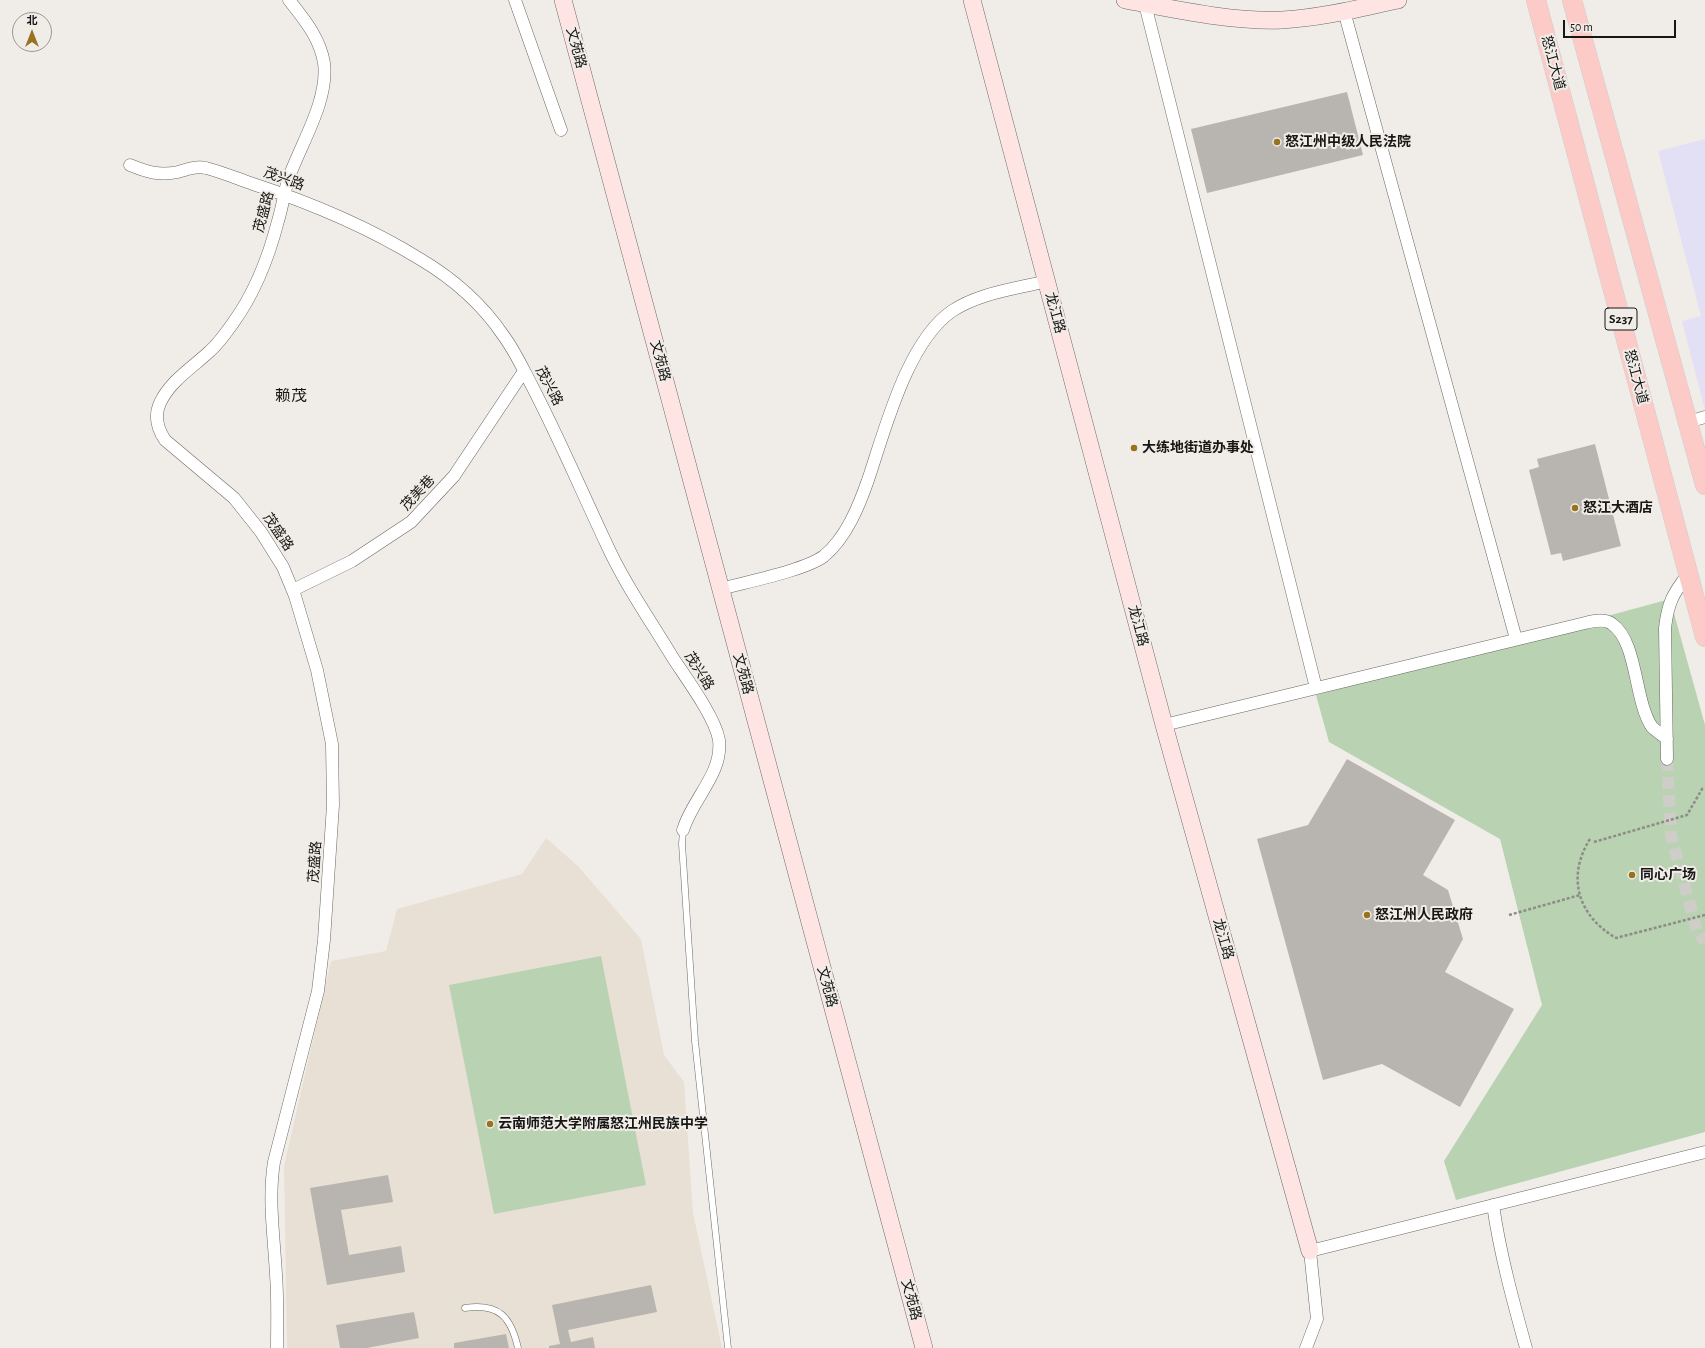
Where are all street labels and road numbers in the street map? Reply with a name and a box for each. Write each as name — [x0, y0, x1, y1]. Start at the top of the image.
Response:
street label: 文苑路 — [562, 26, 590, 70]
street label: 怒江大道 — [1538, 34, 1568, 92]
street label: 茂兴路 — [261, 164, 307, 194]
street label: 茂盛路 — [250, 190, 278, 234]
street label: 龙江路 — [1041, 291, 1069, 335]
road number: S237 — [1605, 308, 1637, 330]
street label: 文苑路 — [646, 339, 674, 383]
street label: 怒江大道 — [1621, 348, 1651, 406]
street label: 茂兴路 — [532, 364, 566, 408]
street label: 茂美巷 — [398, 472, 438, 514]
street label: 茂盛路 — [259, 510, 297, 554]
street label: 龙江路 — [1124, 604, 1152, 648]
street label: 茂兴路 — [681, 649, 717, 693]
street label: 文苑路 — [729, 652, 757, 696]
street label: 茂盛路 — [305, 840, 325, 884]
street label: 龙江路 — [1209, 916, 1237, 962]
street label: 文苑路 — [813, 965, 841, 1009]
street label: 文苑路 — [897, 1278, 925, 1322]

